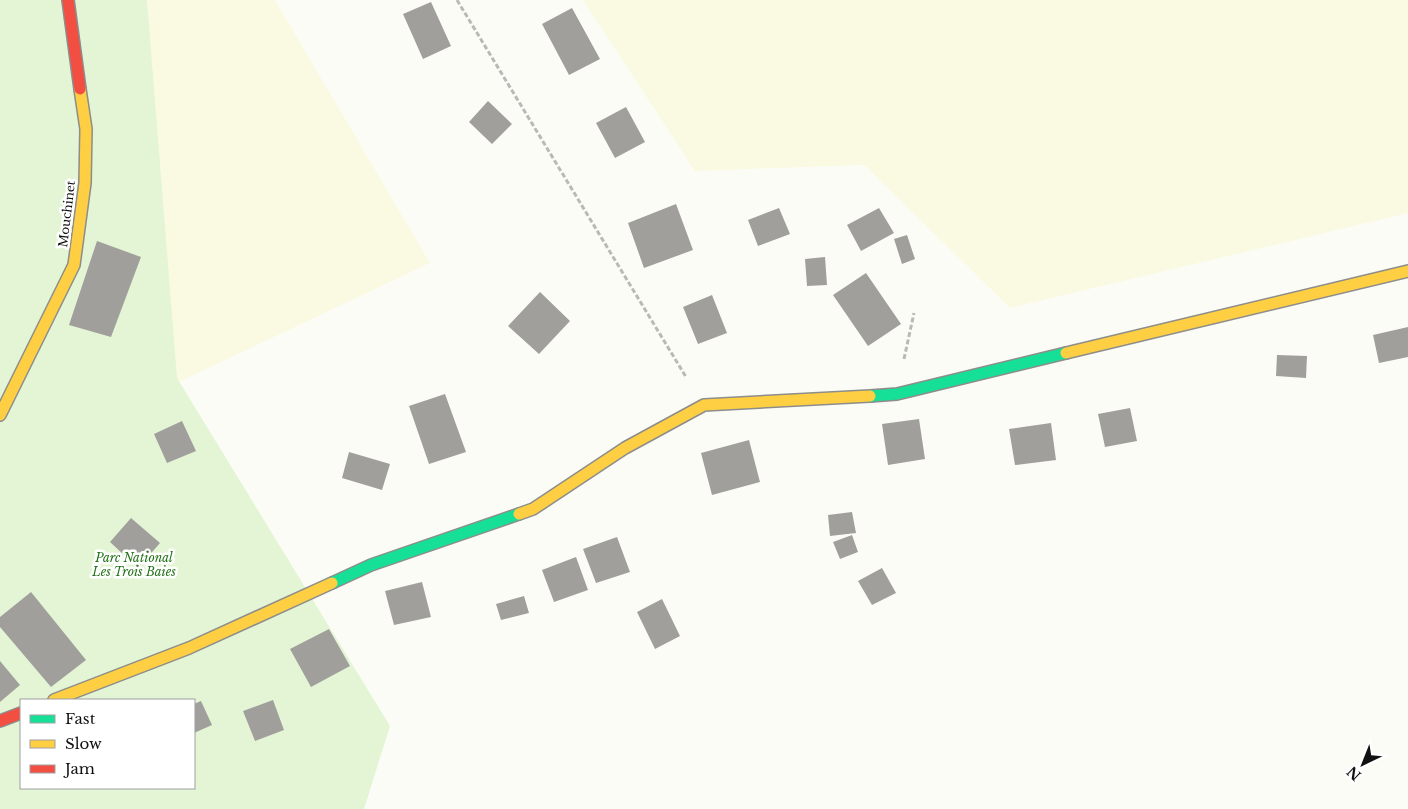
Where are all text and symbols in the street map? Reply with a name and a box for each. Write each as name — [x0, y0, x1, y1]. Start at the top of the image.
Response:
street label: Mouchinet — [55, 179, 78, 248]
park label: Parc National Les Trois Baies — [91, 550, 176, 579]
legend — [20, 699, 195, 789]
text: Fast — [65, 709, 96, 728]
text: Slow — [65, 734, 102, 753]
north arrow — [1338, 739, 1388, 789]
text: Jam — [63, 759, 95, 778]
text: N — [1343, 762, 1365, 785]

